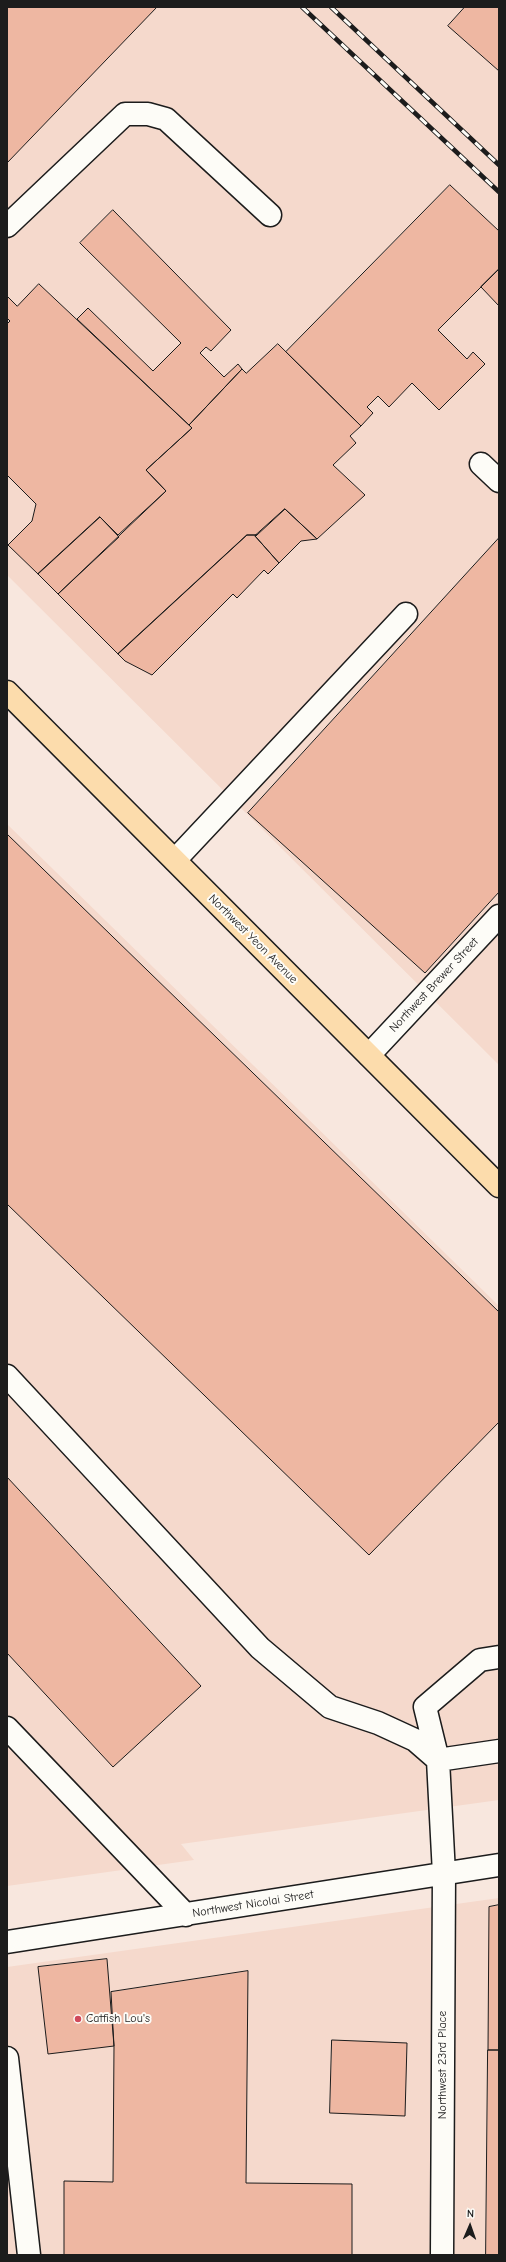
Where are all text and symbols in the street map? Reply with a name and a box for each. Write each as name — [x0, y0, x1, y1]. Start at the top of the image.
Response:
street label: Northwest Yeon Avenue — [205, 891, 301, 987]
street label: Northwest Brewer Street — [386, 935, 482, 1035]
street label: Northwest Nicolai Street — [191, 1887, 315, 1921]
street label: Northwest 23rd Place — [436, 2011, 450, 2119]
place label: Catfish Lou's — [86, 2012, 150, 2026]
marker: Catfish Lou's — [73, 2014, 83, 2024]
north arrow — [450, 2206, 490, 2246]
text: N — [467, 2207, 474, 2220]

